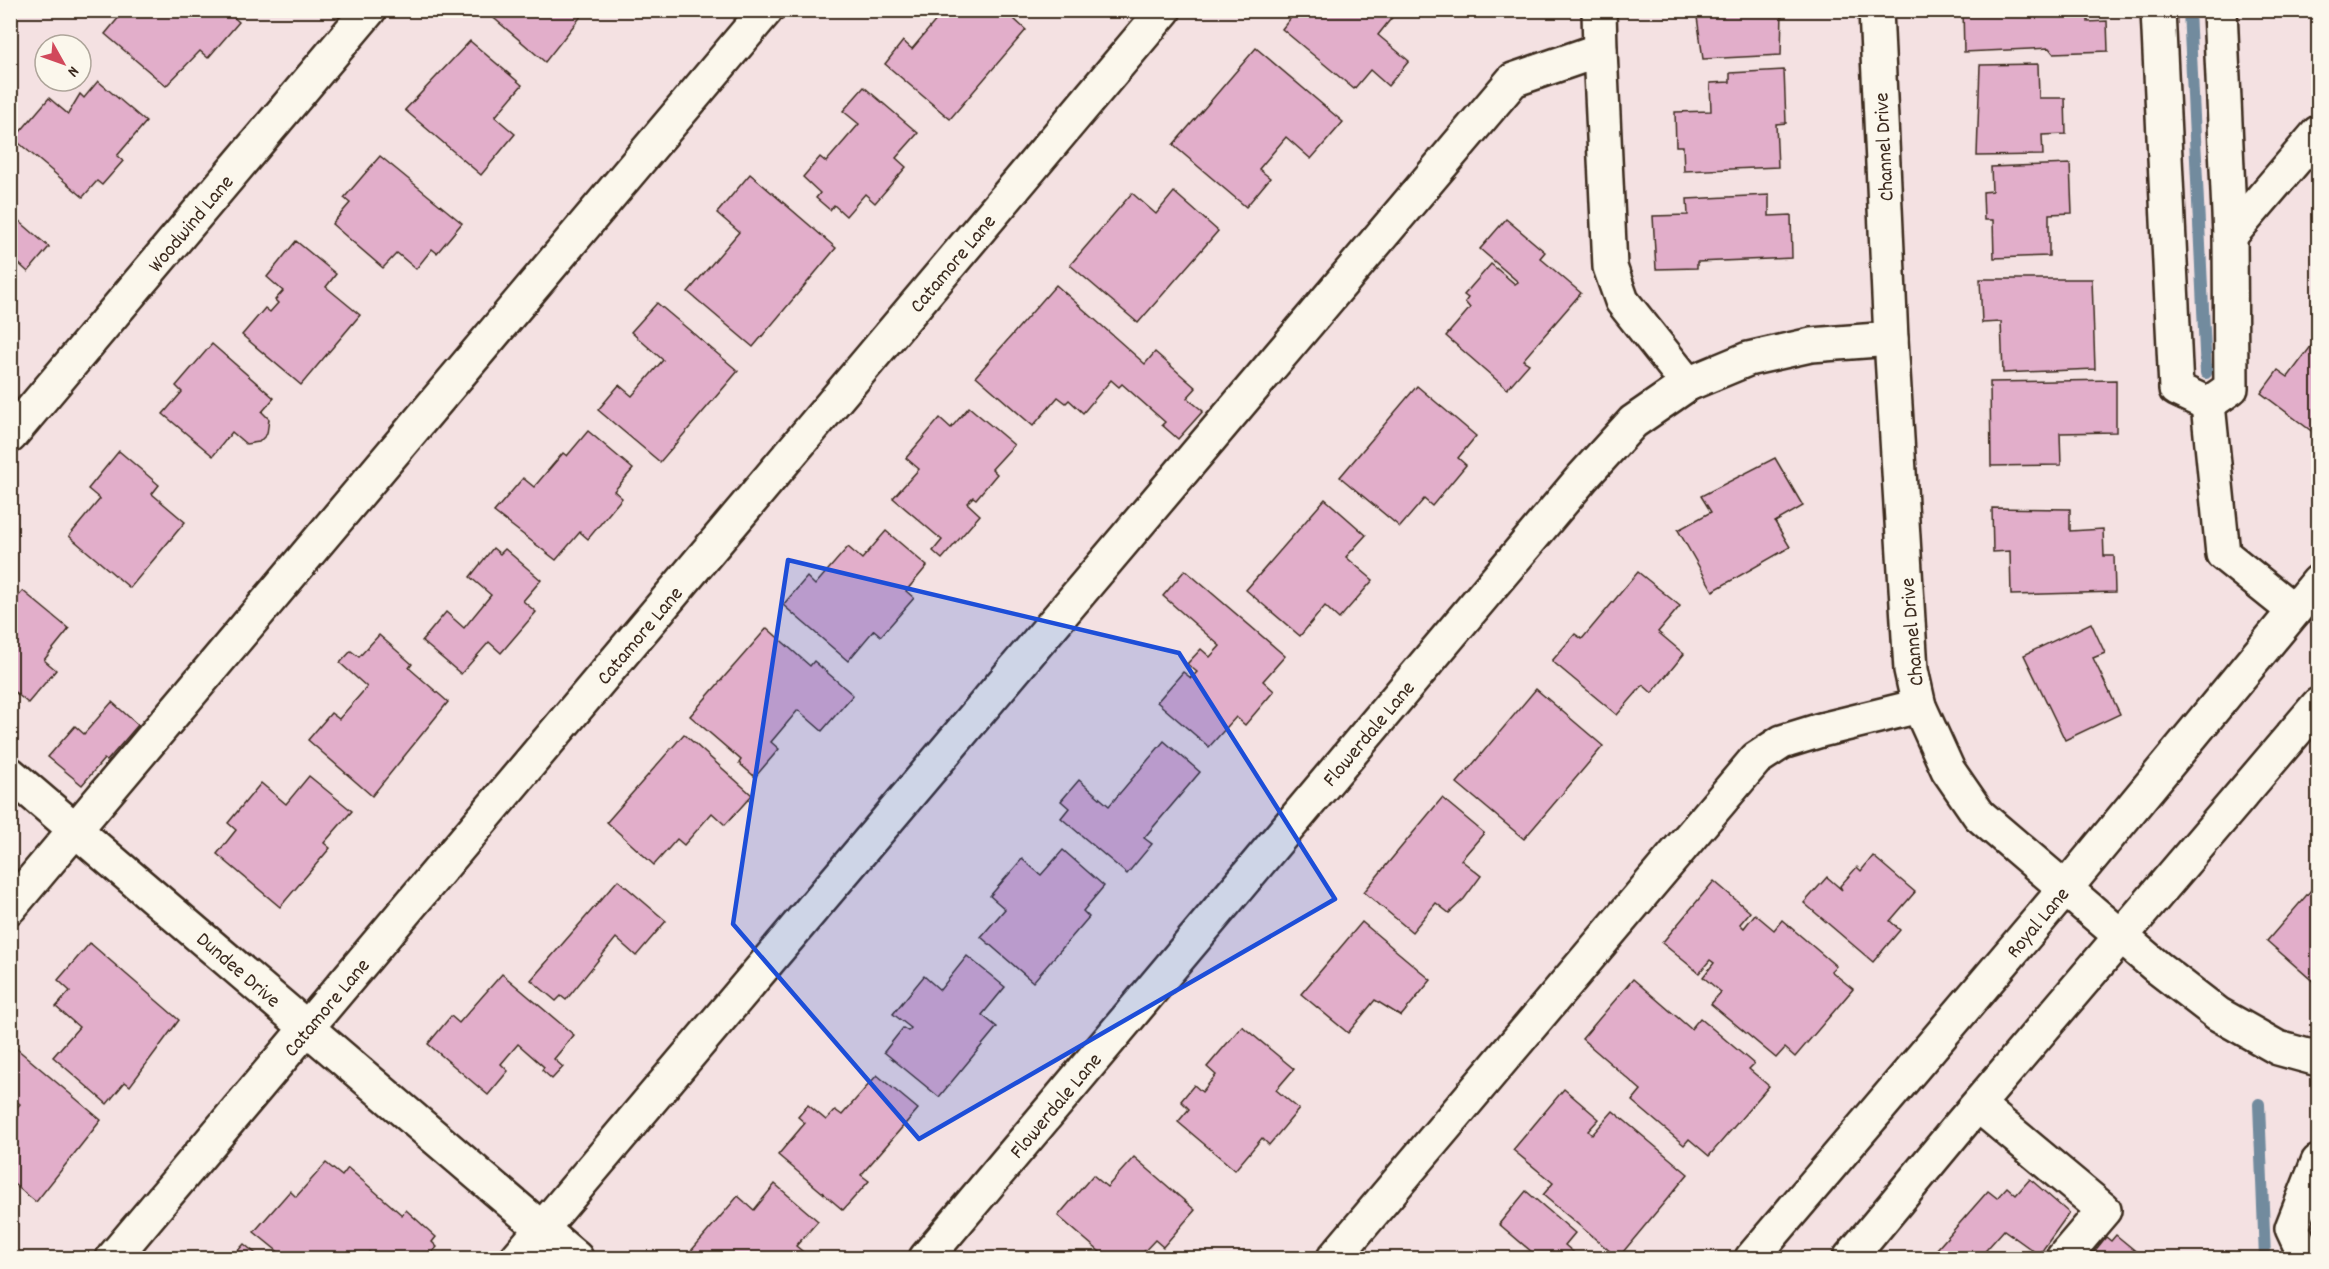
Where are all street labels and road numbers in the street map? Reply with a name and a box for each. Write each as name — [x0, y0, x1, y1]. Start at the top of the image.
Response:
street label: Channel Drive — [1868, 92, 1904, 202]
street label: Woodwind Lane — [142, 169, 242, 280]
street label: Catamore Lane — [904, 209, 1005, 321]
street label: Channel Drive — [1894, 576, 1934, 687]
street label: Catamore Lane — [591, 581, 692, 693]
street label: Flowerdale Lane — [1317, 675, 1424, 795]
street label: Royal Lane — [2000, 882, 2078, 966]
street label: Dundee Drive — [188, 926, 286, 1016]
street label: Catamore Lane — [278, 953, 379, 1065]
street label: Flowerdale Lane — [1004, 1047, 1111, 1167]

